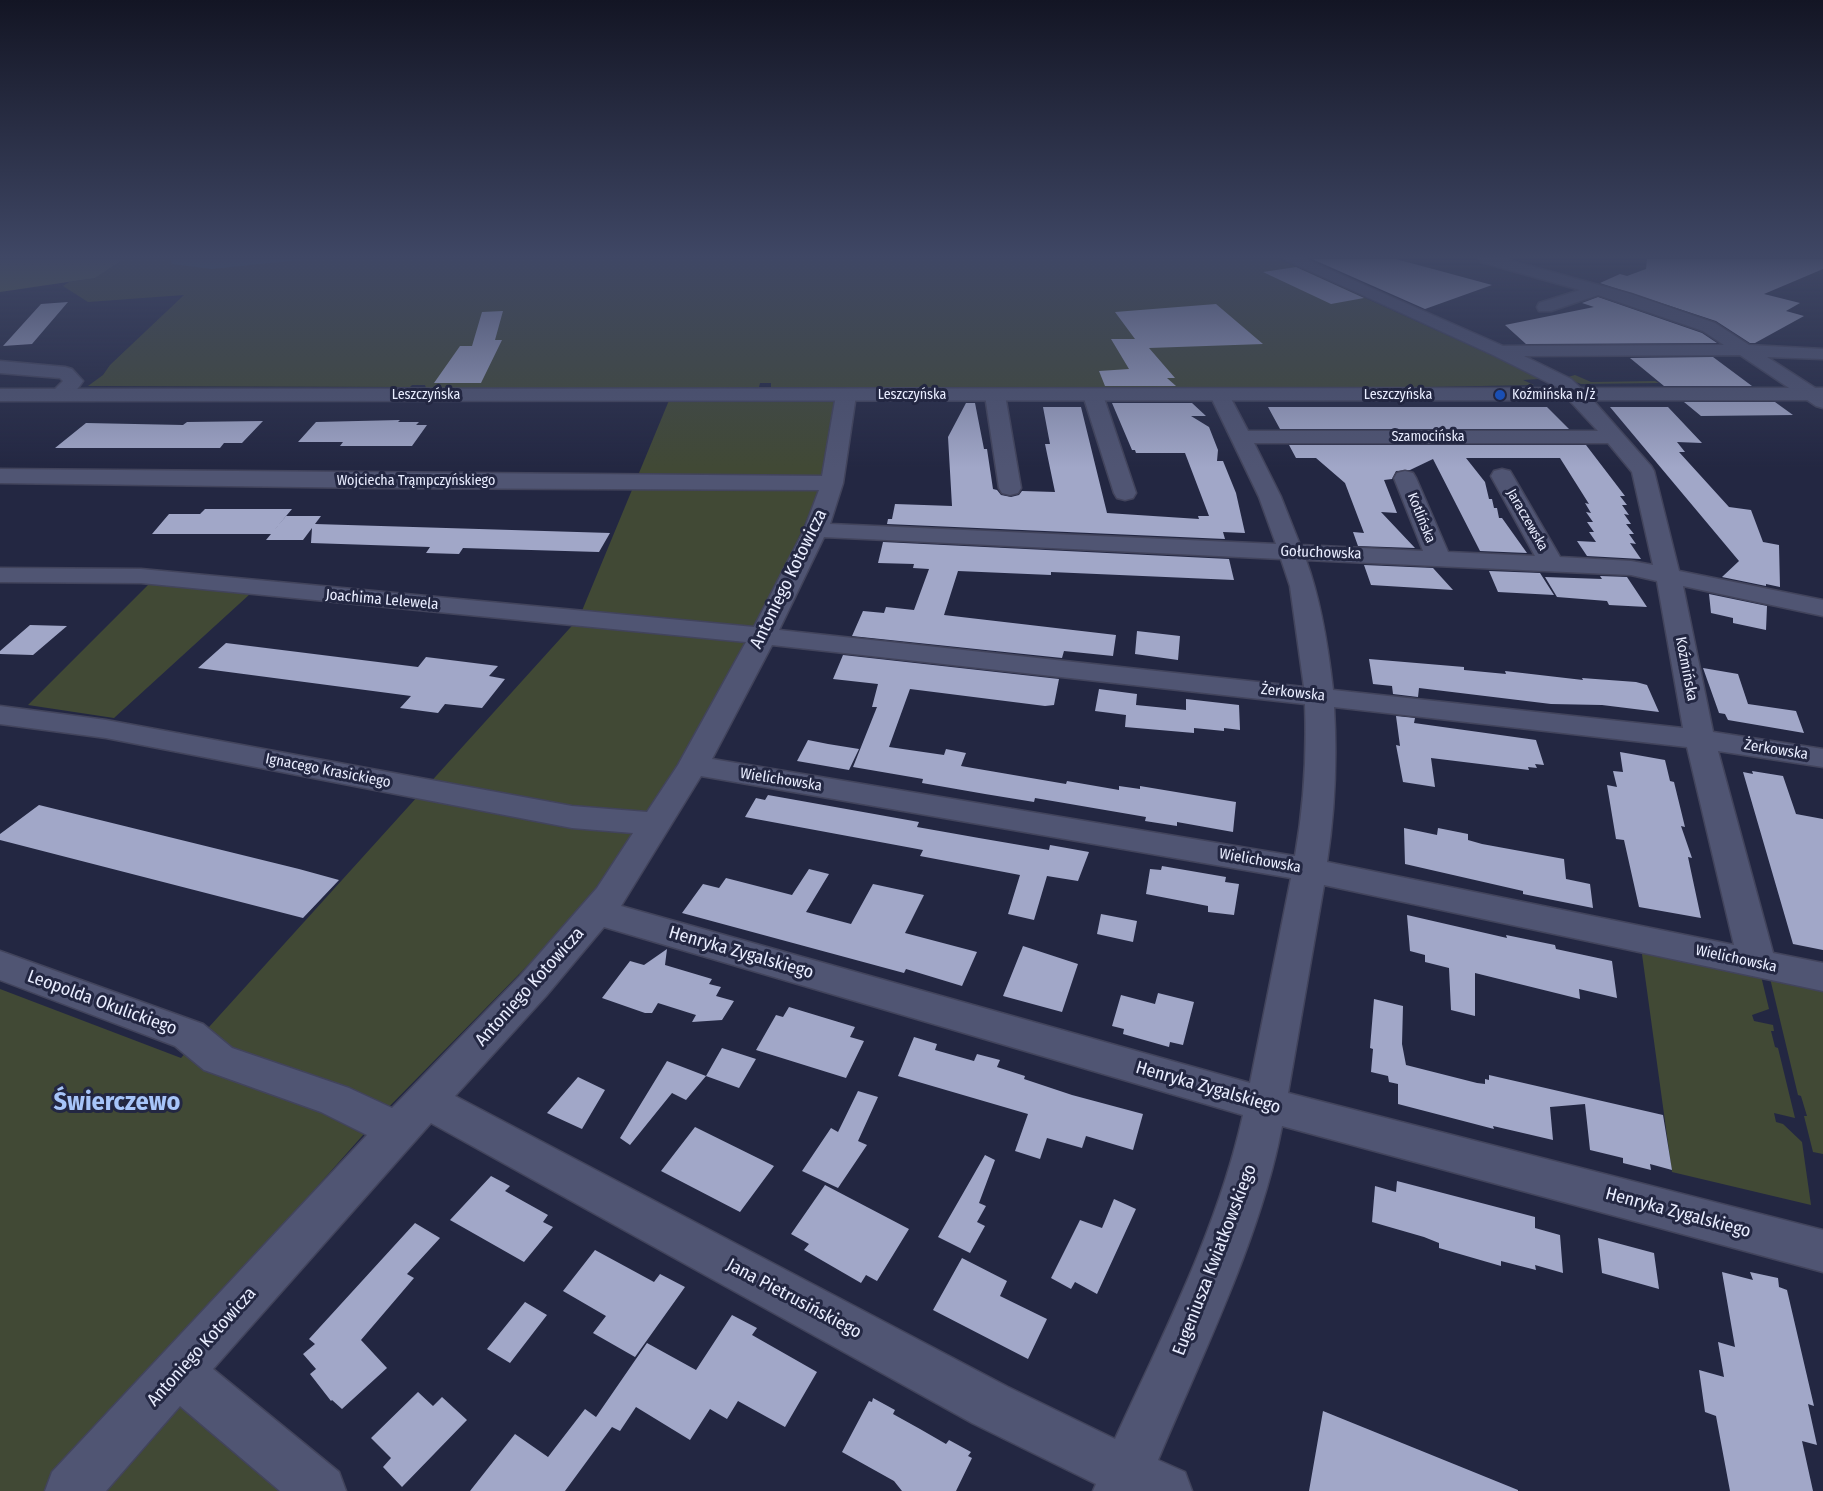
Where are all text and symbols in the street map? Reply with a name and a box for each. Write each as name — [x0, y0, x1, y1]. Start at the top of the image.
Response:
street label: Leszczyńska — [392, 387, 460, 403]
street label: Leszczyńska — [878, 387, 946, 403]
street label: Leszczyńska — [1364, 387, 1432, 403]
place label: Koźmińska n/ż — [1512, 387, 1595, 403]
marker: Koźmińska n/ż — [1493, 388, 1507, 402]
street label: Szamocińska — [1391, 429, 1465, 445]
street label: Wojciecha Trąmpczyńskiego — [337, 473, 495, 489]
street label: Jaraczewska — [1503, 486, 1551, 554]
street label: Kotlińska — [1403, 490, 1439, 546]
street label: Antoniego Kotowicza — [746, 506, 832, 652]
street label: Gołuchowska — [1280, 543, 1362, 563]
street label: Joachima Lelewela — [325, 586, 439, 614]
street label: Koźmińska — [1671, 635, 1701, 703]
street label: Żerkowska — [1260, 681, 1326, 705]
street label: Żerkowska — [1743, 736, 1809, 764]
street label: Ignacego Krasickiego — [264, 750, 392, 792]
street label: Wielichowska — [739, 765, 823, 795]
street label: Wielichowska — [1218, 845, 1302, 877]
street label: Henryka Zygalskiego — [666, 922, 816, 984]
street label: Antoniego Kotowicza — [471, 923, 589, 1051]
street label: Wielichowska — [1694, 942, 1778, 976]
street label: Leopolda Okulickiego — [24, 966, 180, 1040]
street label: Henryka Zygalskiego — [1133, 1057, 1283, 1119]
district label: Świerczewo — [54, 1087, 180, 1119]
street label: Eugeniusza Kwiatkowskiego — [1169, 1161, 1261, 1359]
street label: Henryka Zygalskiego — [1603, 1183, 1753, 1243]
street label: Jana Pietrusińskiego — [723, 1254, 865, 1344]
street label: Antoniego Kotowicza — [143, 1283, 261, 1411]

